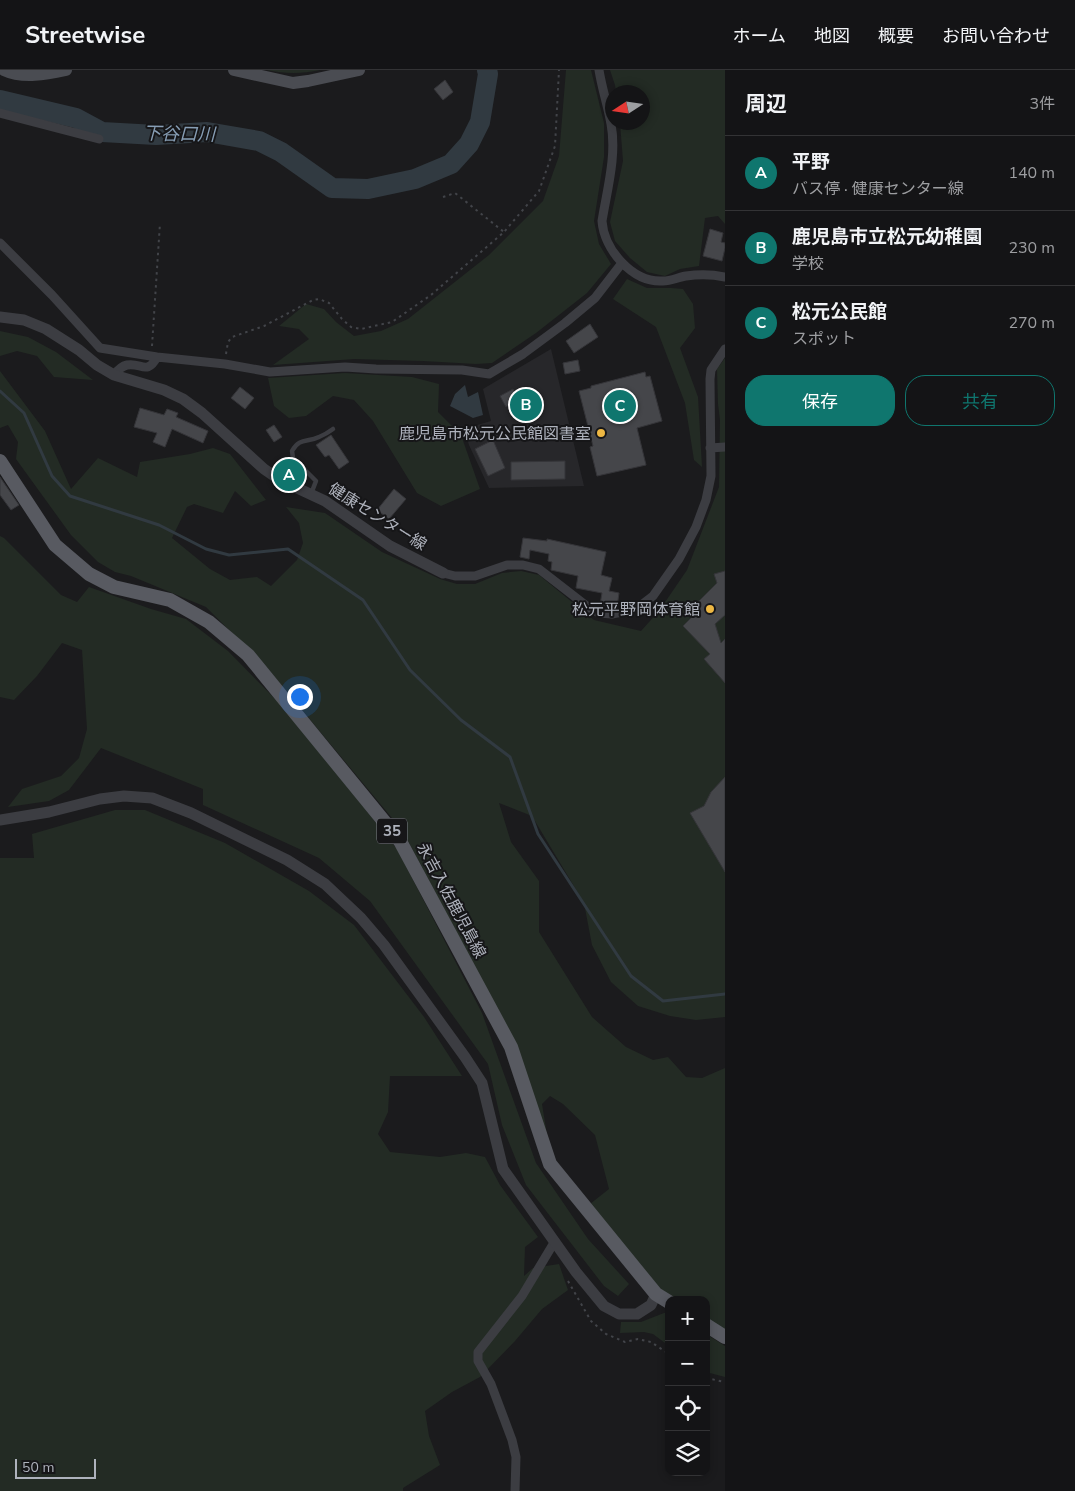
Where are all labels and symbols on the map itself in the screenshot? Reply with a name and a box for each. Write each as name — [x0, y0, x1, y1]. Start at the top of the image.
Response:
north arrow — [605, 85, 650, 130]
water label: 下谷口川 — [143, 121, 217, 147]
pin: B — [510, 386, 542, 424]
pin: C — [604, 387, 636, 425]
place label: 鹿児島市松元公民館図書室 — [399, 423, 591, 445]
marker: 鹿児島市松元公民館図書室 — [595, 427, 607, 439]
pin: A — [273, 456, 305, 494]
street label: 健康センター線 — [324, 478, 431, 556]
place label: 松元平野岡体育館 — [572, 599, 700, 621]
marker: 松元平野岡体育館 — [704, 603, 716, 615]
your location — [287, 684, 313, 710]
road number: 35 — [377, 818, 407, 844]
street label: 永吉入佐鹿児島線 — [411, 839, 491, 962]
scale bar — [15, 1456, 96, 1479]

